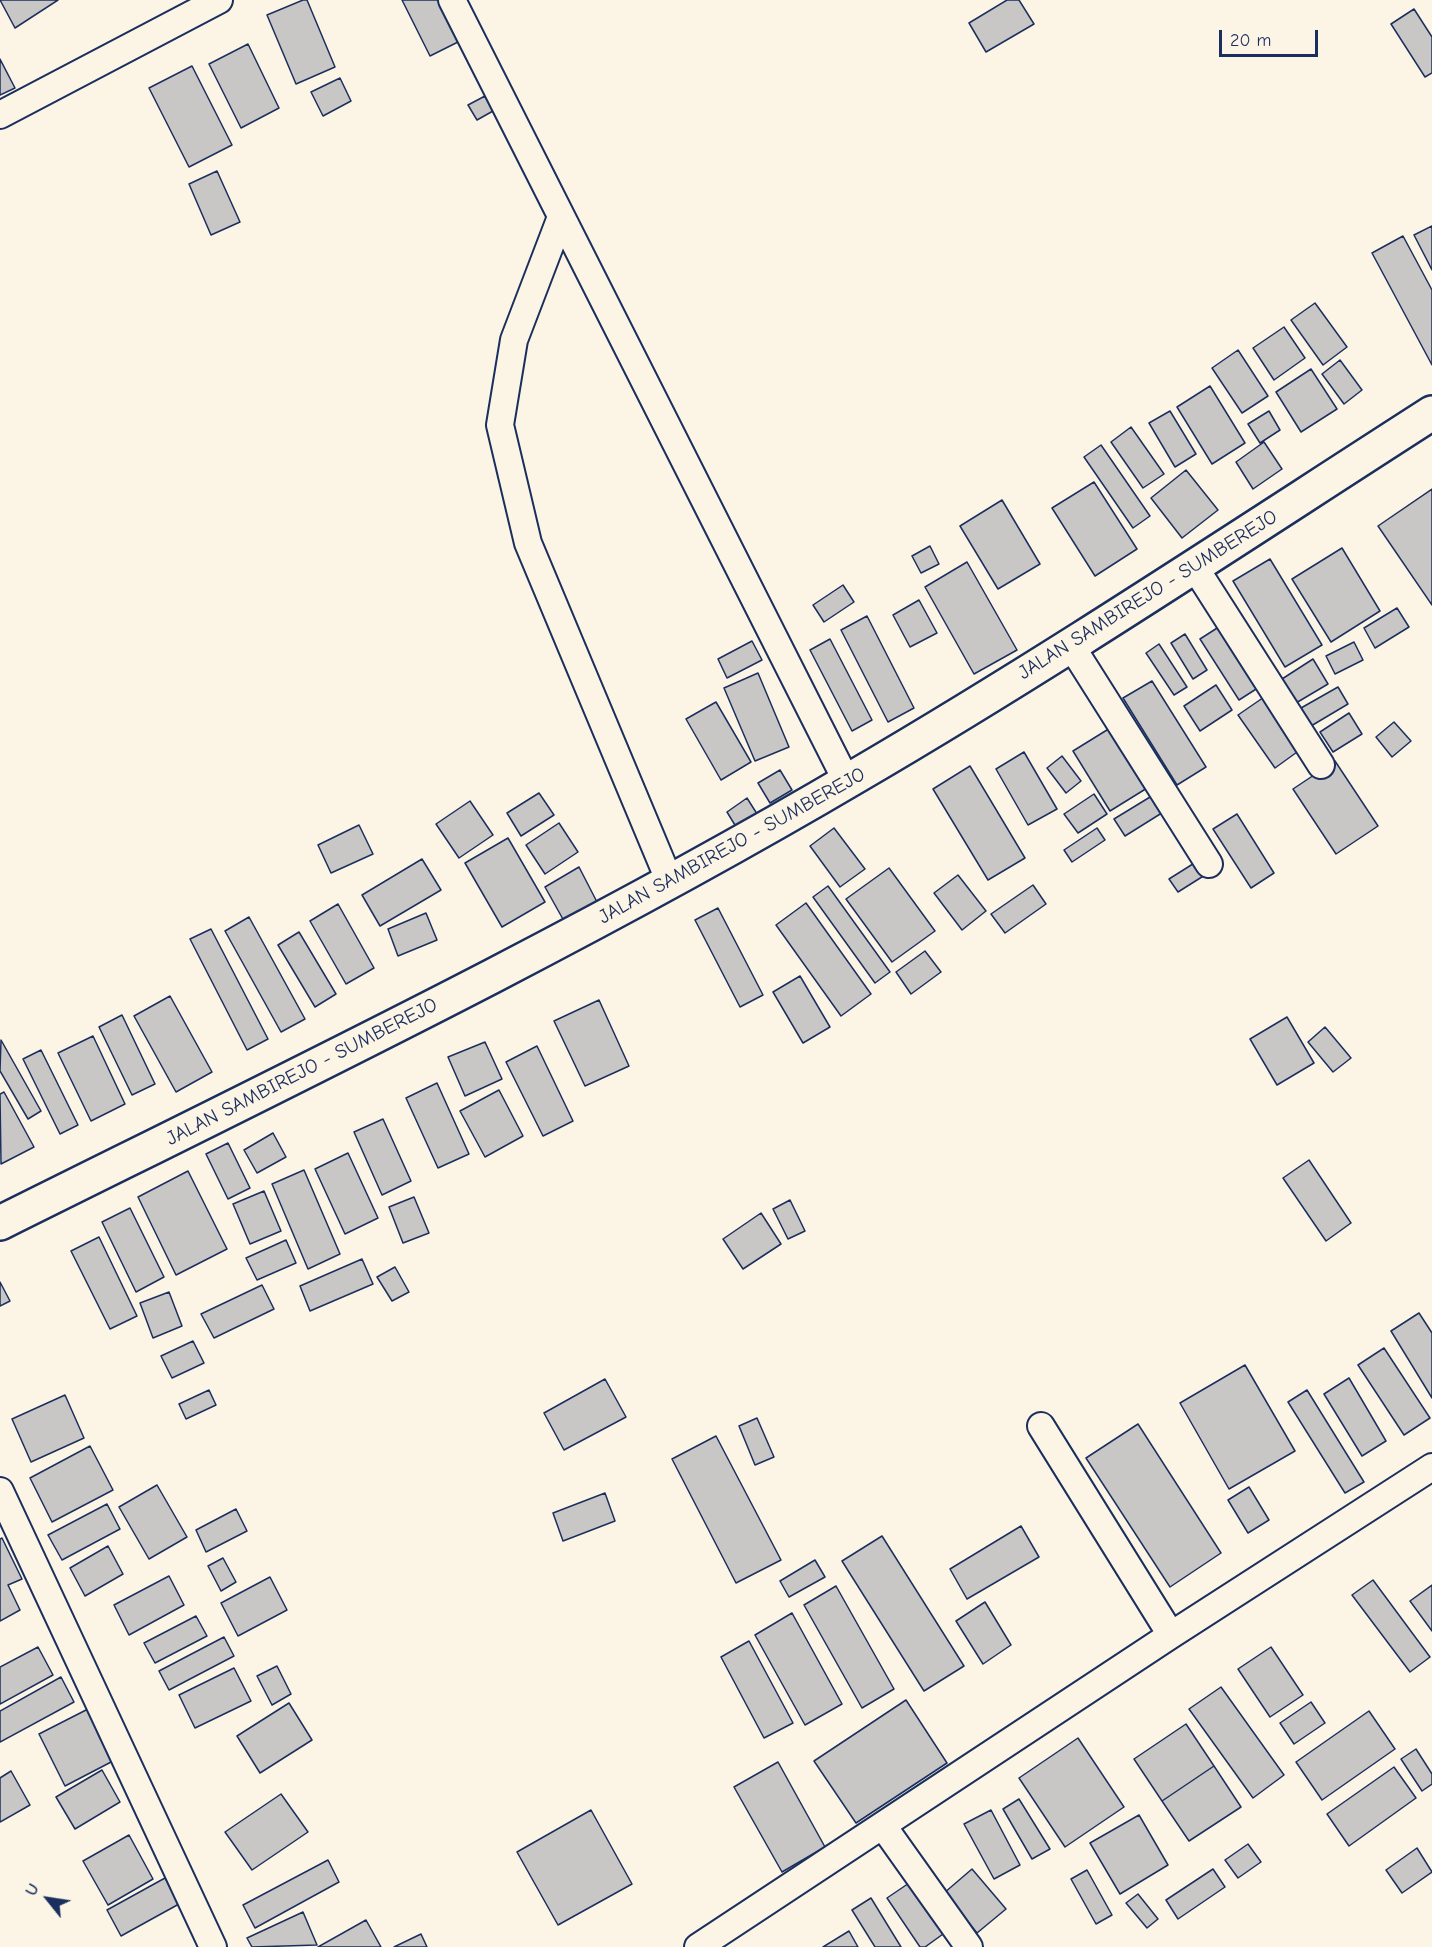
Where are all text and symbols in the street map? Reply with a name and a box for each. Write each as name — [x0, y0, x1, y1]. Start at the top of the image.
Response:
scale bar — [1222, 18, 1321, 56]
text: 20 m — [1230, 30, 1271, 51]
street label: JALAN SAMBIREJO - SUMBEREJO — [1014, 505, 1282, 685]
street label: JALAN SAMBIREJO - SUMBEREJO — [594, 762, 870, 930]
street label: JALAN SAMBIREJO - SUMBEREJO — [162, 993, 442, 1151]
north arrow — [18, 1869, 78, 1929]
text: U — [22, 1881, 43, 1899]

